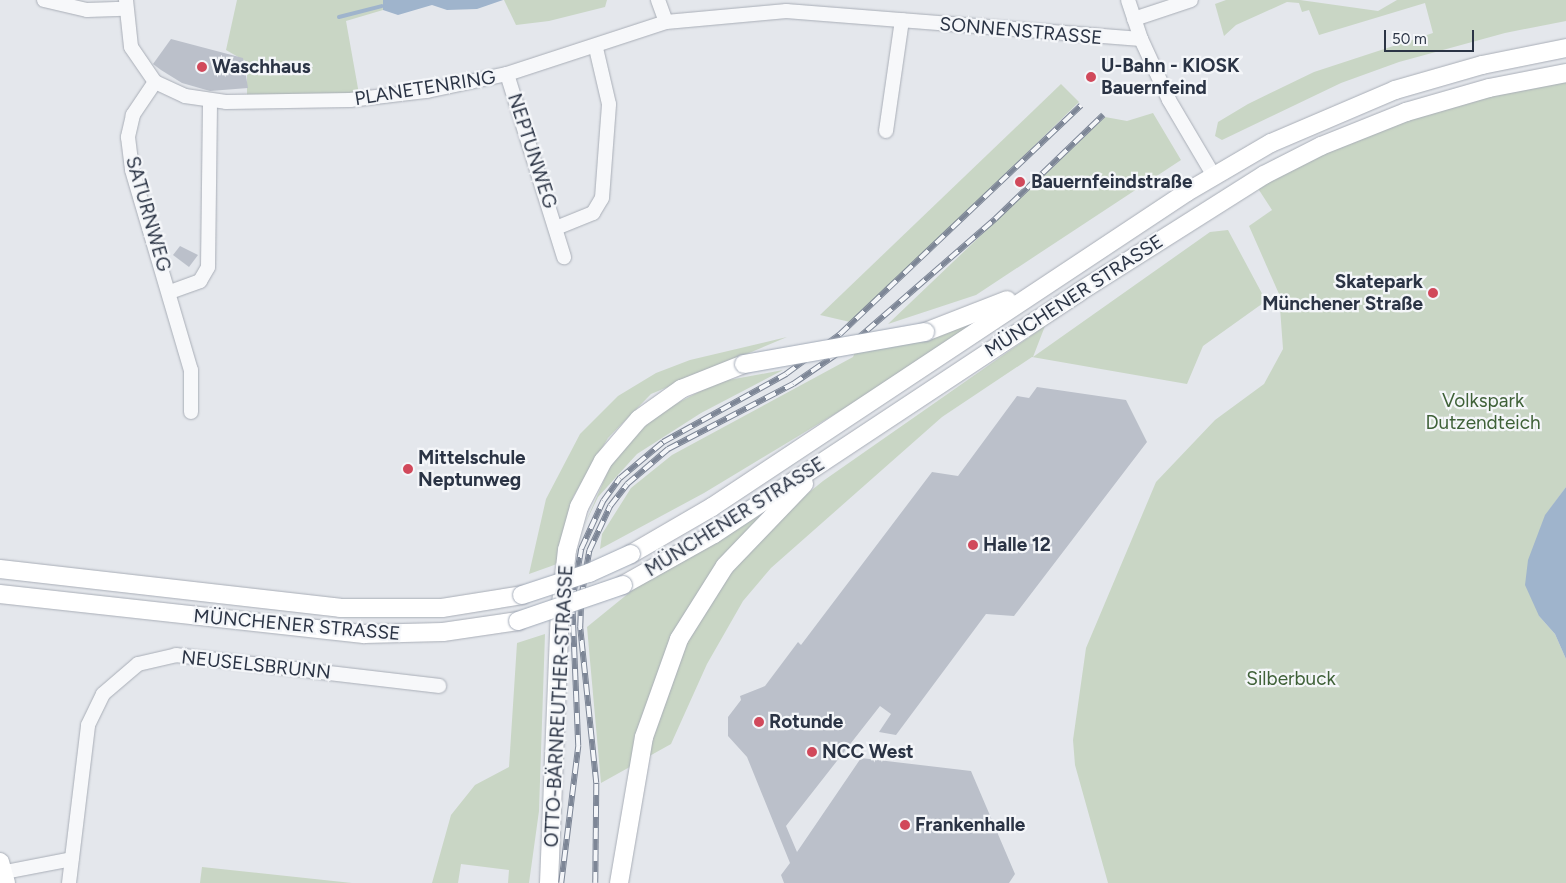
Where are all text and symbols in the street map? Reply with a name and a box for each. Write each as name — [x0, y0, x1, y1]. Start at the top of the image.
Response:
street label: SONNENSTRASSE — [939, 13, 1103, 49]
scale bar — [1386, 20, 1476, 52]
text: 50 m — [1392, 30, 1427, 48]
place label: U-Bahn - KIOSK Bauernfeind — [1101, 55, 1240, 99]
place label: Waschhaus — [212, 56, 311, 78]
marker: Waschhaus — [196, 61, 208, 73]
street label: PLANETENRING — [353, 66, 497, 110]
marker: U-Bahn - KIOSK Bauernfeind — [1085, 71, 1097, 83]
street label: NEPTUNWEG — [503, 91, 561, 211]
street label: SATURNWEG — [121, 154, 175, 274]
place label: Bauernfeindstraße — [1031, 171, 1192, 193]
marker: Bauernfeindstraße — [1013, 175, 1027, 189]
street label: MÜNCHENER STRASSE — [981, 230, 1167, 362]
place label: Skatepark Münchener Straße — [1262, 271, 1423, 315]
marker: Skatepark Münchener Straße — [1427, 287, 1439, 299]
park label: Volkspark Dutzendteich — [1425, 390, 1541, 434]
place label: Mittelschule Neptunweg — [418, 447, 526, 491]
street label: MÜNCHENER STRASSE — [641, 452, 829, 582]
marker: Mittelschule Neptunweg — [402, 463, 414, 475]
place label: Halle 12 — [983, 534, 1051, 556]
marker: Halle 12 — [967, 539, 979, 551]
street label: OTTO-BÄRNREUTHER-STRASSE — [540, 564, 578, 848]
street label: MÜNCHENER STRASSE — [193, 605, 401, 645]
street label: NEUSELSBRUNN — [180, 646, 332, 684]
park label: Silberbuck — [1246, 668, 1336, 690]
place label: Rotunde — [769, 711, 843, 733]
marker: Rotunde — [753, 716, 765, 728]
place label: NCC West — [822, 741, 914, 763]
marker: NCC West — [806, 746, 818, 758]
place label: Frankenhalle — [915, 814, 1025, 836]
marker: Frankenhalle — [899, 819, 911, 831]

